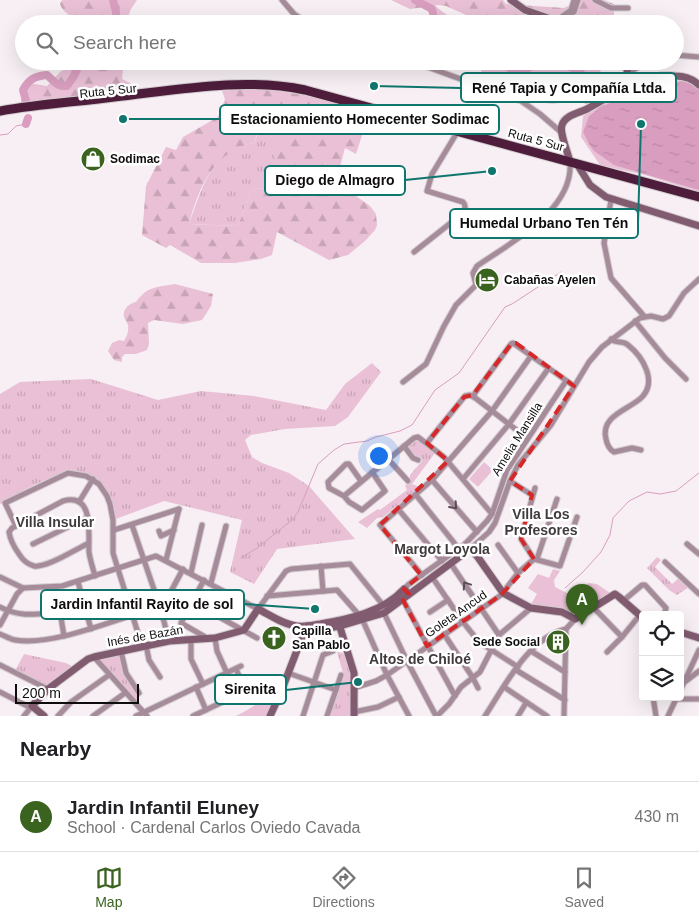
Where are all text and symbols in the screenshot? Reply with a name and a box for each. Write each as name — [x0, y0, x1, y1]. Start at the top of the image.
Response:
search box — [15, 15, 684, 70]
icon: search — [33, 29, 61, 57]
text: Search here — [73, 32, 177, 53]
callout: René Tapia y Compañía Ltda. — [461, 73, 676, 102]
text: René Tapia y Compañía Ltda. — [472, 80, 666, 96]
street label: Ruta 5 Sur — [79, 81, 137, 101]
callout: Estacionamiento Homecenter Sodimac — [220, 105, 499, 134]
text: Estacionamiento Homecenter Sodimac — [230, 111, 490, 127]
street label: Ruta 5 Sur — [506, 126, 566, 154]
shop icon: Sodimac — [80, 146, 106, 172]
place label: Sodimac — [110, 152, 160, 166]
callout: Diego de Almagro — [265, 166, 405, 195]
text: Diego de Almagro — [275, 172, 395, 188]
callout: Humedal Urbano Ten Tén — [450, 209, 638, 238]
text: Humedal Urbano Ten Tén — [460, 215, 628, 231]
hotel icon: Cabañas Ayelen — [474, 267, 500, 293]
place label: Cabañas Ayelen — [504, 273, 596, 287]
street label: Amelia Mansilla — [489, 399, 545, 478]
your location — [366, 443, 392, 469]
one-way arrow — [449, 500, 458, 509]
district label: Villa Los Profesores — [504, 506, 578, 538]
district label: Villa Insular — [16, 514, 95, 530]
district label: Margot Loyola — [394, 541, 490, 557]
one-way arrow — [462, 581, 472, 590]
pin: A — [566, 584, 598, 625]
street label: Goleta Ancud — [422, 588, 490, 640]
callout: Jardin Infantil Rayito de sol — [41, 590, 244, 619]
text: Jardin Infantil Rayito de sol — [51, 596, 233, 612]
map controls — [639, 611, 684, 701]
button: locate — [639, 611, 684, 656]
street label: Inés de Bazán — [106, 622, 184, 650]
place label: Capilla San Pablo — [292, 624, 350, 652]
church icon: Capilla San Pablo — [261, 625, 287, 651]
building icon: Sede Social — [545, 629, 571, 655]
place label: Sede Social — [473, 635, 540, 649]
district label: Altos de Chiloé — [369, 651, 471, 667]
button: layers — [639, 656, 684, 701]
callout: Sirenita — [215, 675, 286, 704]
scale bar — [15, 681, 139, 704]
text: Sirenita — [224, 681, 276, 697]
text: 200 m — [22, 685, 61, 701]
text: Nearby — [20, 737, 91, 760]
text: Jardin Infantil Eluney — [67, 797, 259, 818]
text: A — [30, 808, 42, 825]
text: 430 m — [635, 808, 679, 825]
text: School · Cardenal Carlos Oviedo Cavada — [67, 819, 360, 836]
tab: Map — [95, 864, 123, 910]
tab: Directions — [313, 864, 375, 910]
tab: Saved — [564, 864, 604, 910]

